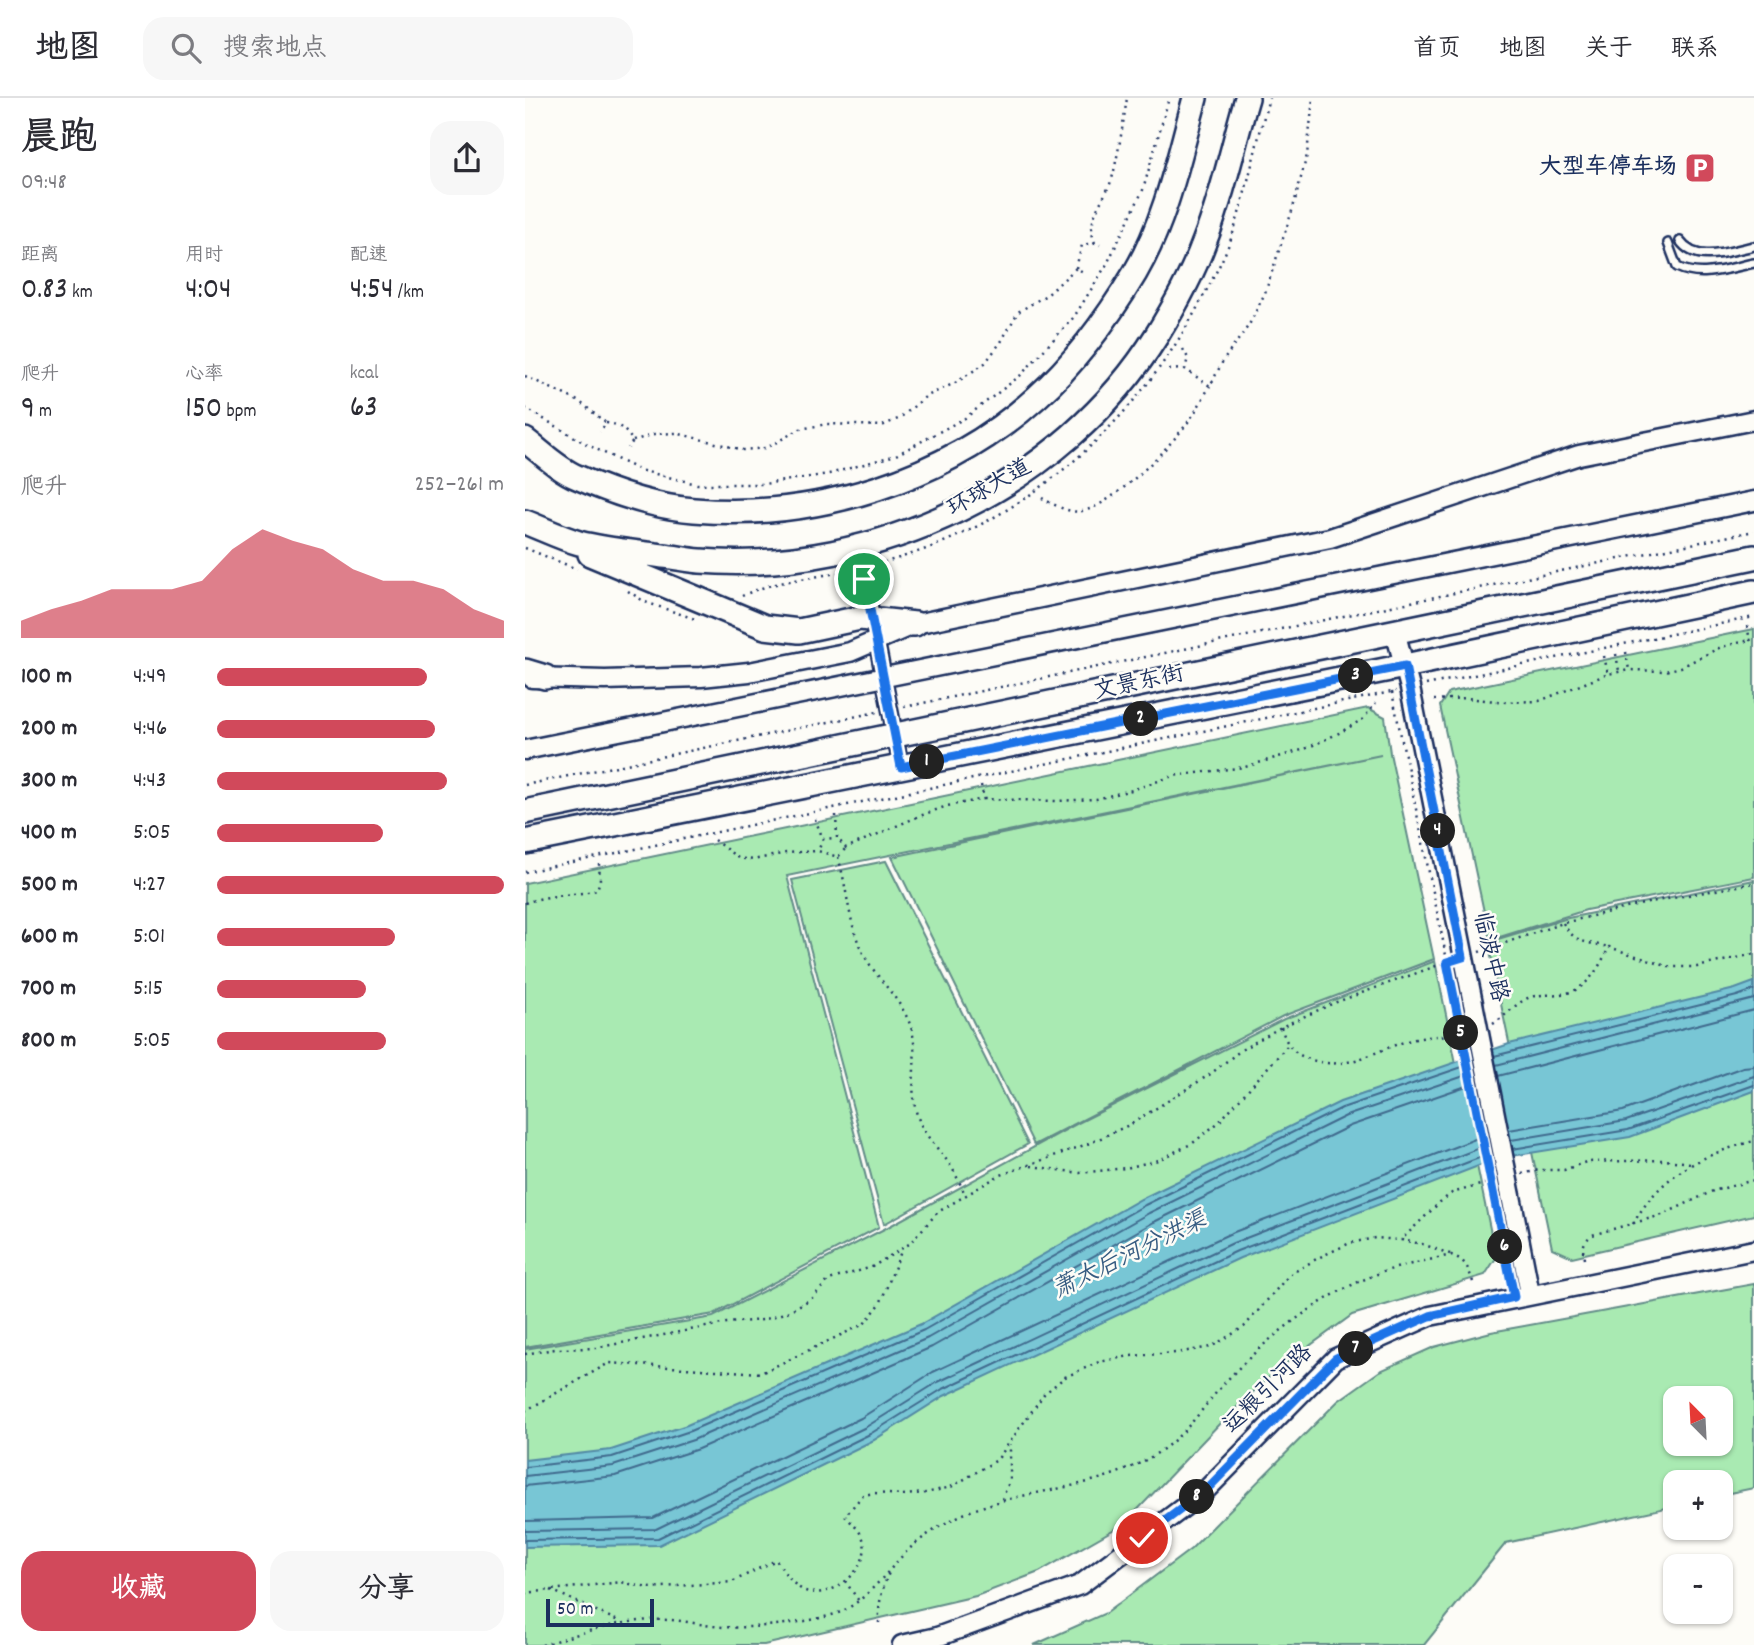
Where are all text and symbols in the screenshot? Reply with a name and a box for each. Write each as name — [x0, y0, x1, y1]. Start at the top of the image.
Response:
search box — [143, 17, 633, 80]
text: 地图 — [35, 27, 101, 74]
icon: search — [167, 29, 205, 67]
text: 搜索地点 — [223, 31, 327, 68]
text: 首页 — [1413, 33, 1461, 67]
text: 地图 — [1499, 33, 1547, 67]
text: 关于 — [1585, 33, 1633, 67]
text: 联系 — [1671, 33, 1719, 67]
text: 晨跑 — [21, 113, 97, 168]
button: share — [430, 121, 504, 195]
parking icon: 大型车停车场 — [1683, 151, 1717, 185]
place label: 大型车停车场 — [1539, 152, 1677, 185]
text: 09:48 — [21, 167, 67, 200]
text: 距离 — [21, 243, 59, 270]
text: 用时 — [185, 243, 223, 270]
text: 配速 — [350, 243, 388, 270]
text: 0.83 — [21, 270, 68, 313]
text: 4:04 — [185, 270, 232, 313]
text: 4:54 — [350, 270, 393, 313]
text: km — [68, 280, 93, 307]
text: /km — [393, 280, 424, 307]
text: kcal — [350, 361, 379, 388]
text: 爬升 — [21, 362, 59, 389]
text: 心率 — [185, 362, 223, 389]
text: 63 — [350, 388, 378, 431]
text: 9 — [21, 389, 35, 432]
text: 150 — [185, 389, 222, 432]
text: m — [35, 399, 52, 426]
text: bpm — [222, 399, 257, 426]
street label: 环球大道 — [942, 452, 1038, 526]
text: 252–261 m — [414, 469, 504, 502]
text: 爬升 — [21, 472, 67, 505]
pin — [834, 549, 894, 609]
icon: arrive — [845, 560, 883, 598]
street label: 文景东街 — [1091, 658, 1187, 710]
pin: 3 — [1339, 658, 1373, 694]
text: 100 m — [21, 661, 72, 694]
text: 4:49 — [133, 661, 166, 694]
text: 3 — [1351, 662, 1360, 689]
pin: 2 — [1123, 702, 1159, 736]
text: 2 — [1136, 705, 1145, 732]
text: 200 m — [21, 713, 77, 746]
text: 4:46 — [133, 713, 167, 746]
pin: 1 — [909, 744, 945, 780]
text: 1 — [924, 748, 929, 775]
text: 300 m — [21, 765, 77, 798]
text: 4:43 — [133, 765, 166, 798]
pin: 4 — [1420, 814, 1455, 848]
text: 400 m — [21, 817, 77, 850]
text: 5:05 — [133, 817, 171, 850]
text: 4 — [1434, 817, 1441, 844]
text: 500 m — [21, 869, 78, 902]
text: 4:27 — [133, 869, 165, 902]
street label: 临波中路 — [1463, 909, 1515, 1005]
text: 600 m — [21, 921, 78, 954]
text: 5:01 — [133, 921, 165, 954]
text: 700 m — [21, 973, 76, 1006]
text: 5:15 — [133, 973, 163, 1006]
pin: 5 — [1443, 1016, 1479, 1051]
text: 5 — [1456, 1019, 1465, 1046]
text: 800 m — [21, 1025, 76, 1058]
text: 5:05 — [133, 1025, 171, 1058]
water label: 萧太后河分洪渠 — [1047, 1203, 1215, 1308]
pin: 6 — [1487, 1230, 1523, 1264]
text: 6 — [1500, 1233, 1509, 1260]
pin: 7 — [1339, 1332, 1373, 1366]
text: 7 — [1352, 1335, 1359, 1362]
street label: 运粮引河路 — [1217, 1338, 1321, 1442]
north arrow — [1663, 1386, 1733, 1456]
map controls — [1663, 1386, 1733, 1624]
button: + — [1663, 1470, 1733, 1540]
pin: 8 — [1179, 1480, 1215, 1514]
text: 8 — [1193, 1483, 1200, 1510]
pin — [1112, 1508, 1172, 1568]
icon: check — [1123, 1519, 1161, 1557]
button: 收藏 — [21, 1551, 256, 1631]
button: 分享 — [270, 1551, 504, 1631]
button: − — [1663, 1554, 1733, 1624]
scale bar — [546, 1596, 655, 1628]
text: 50 m — [557, 1597, 594, 1624]

